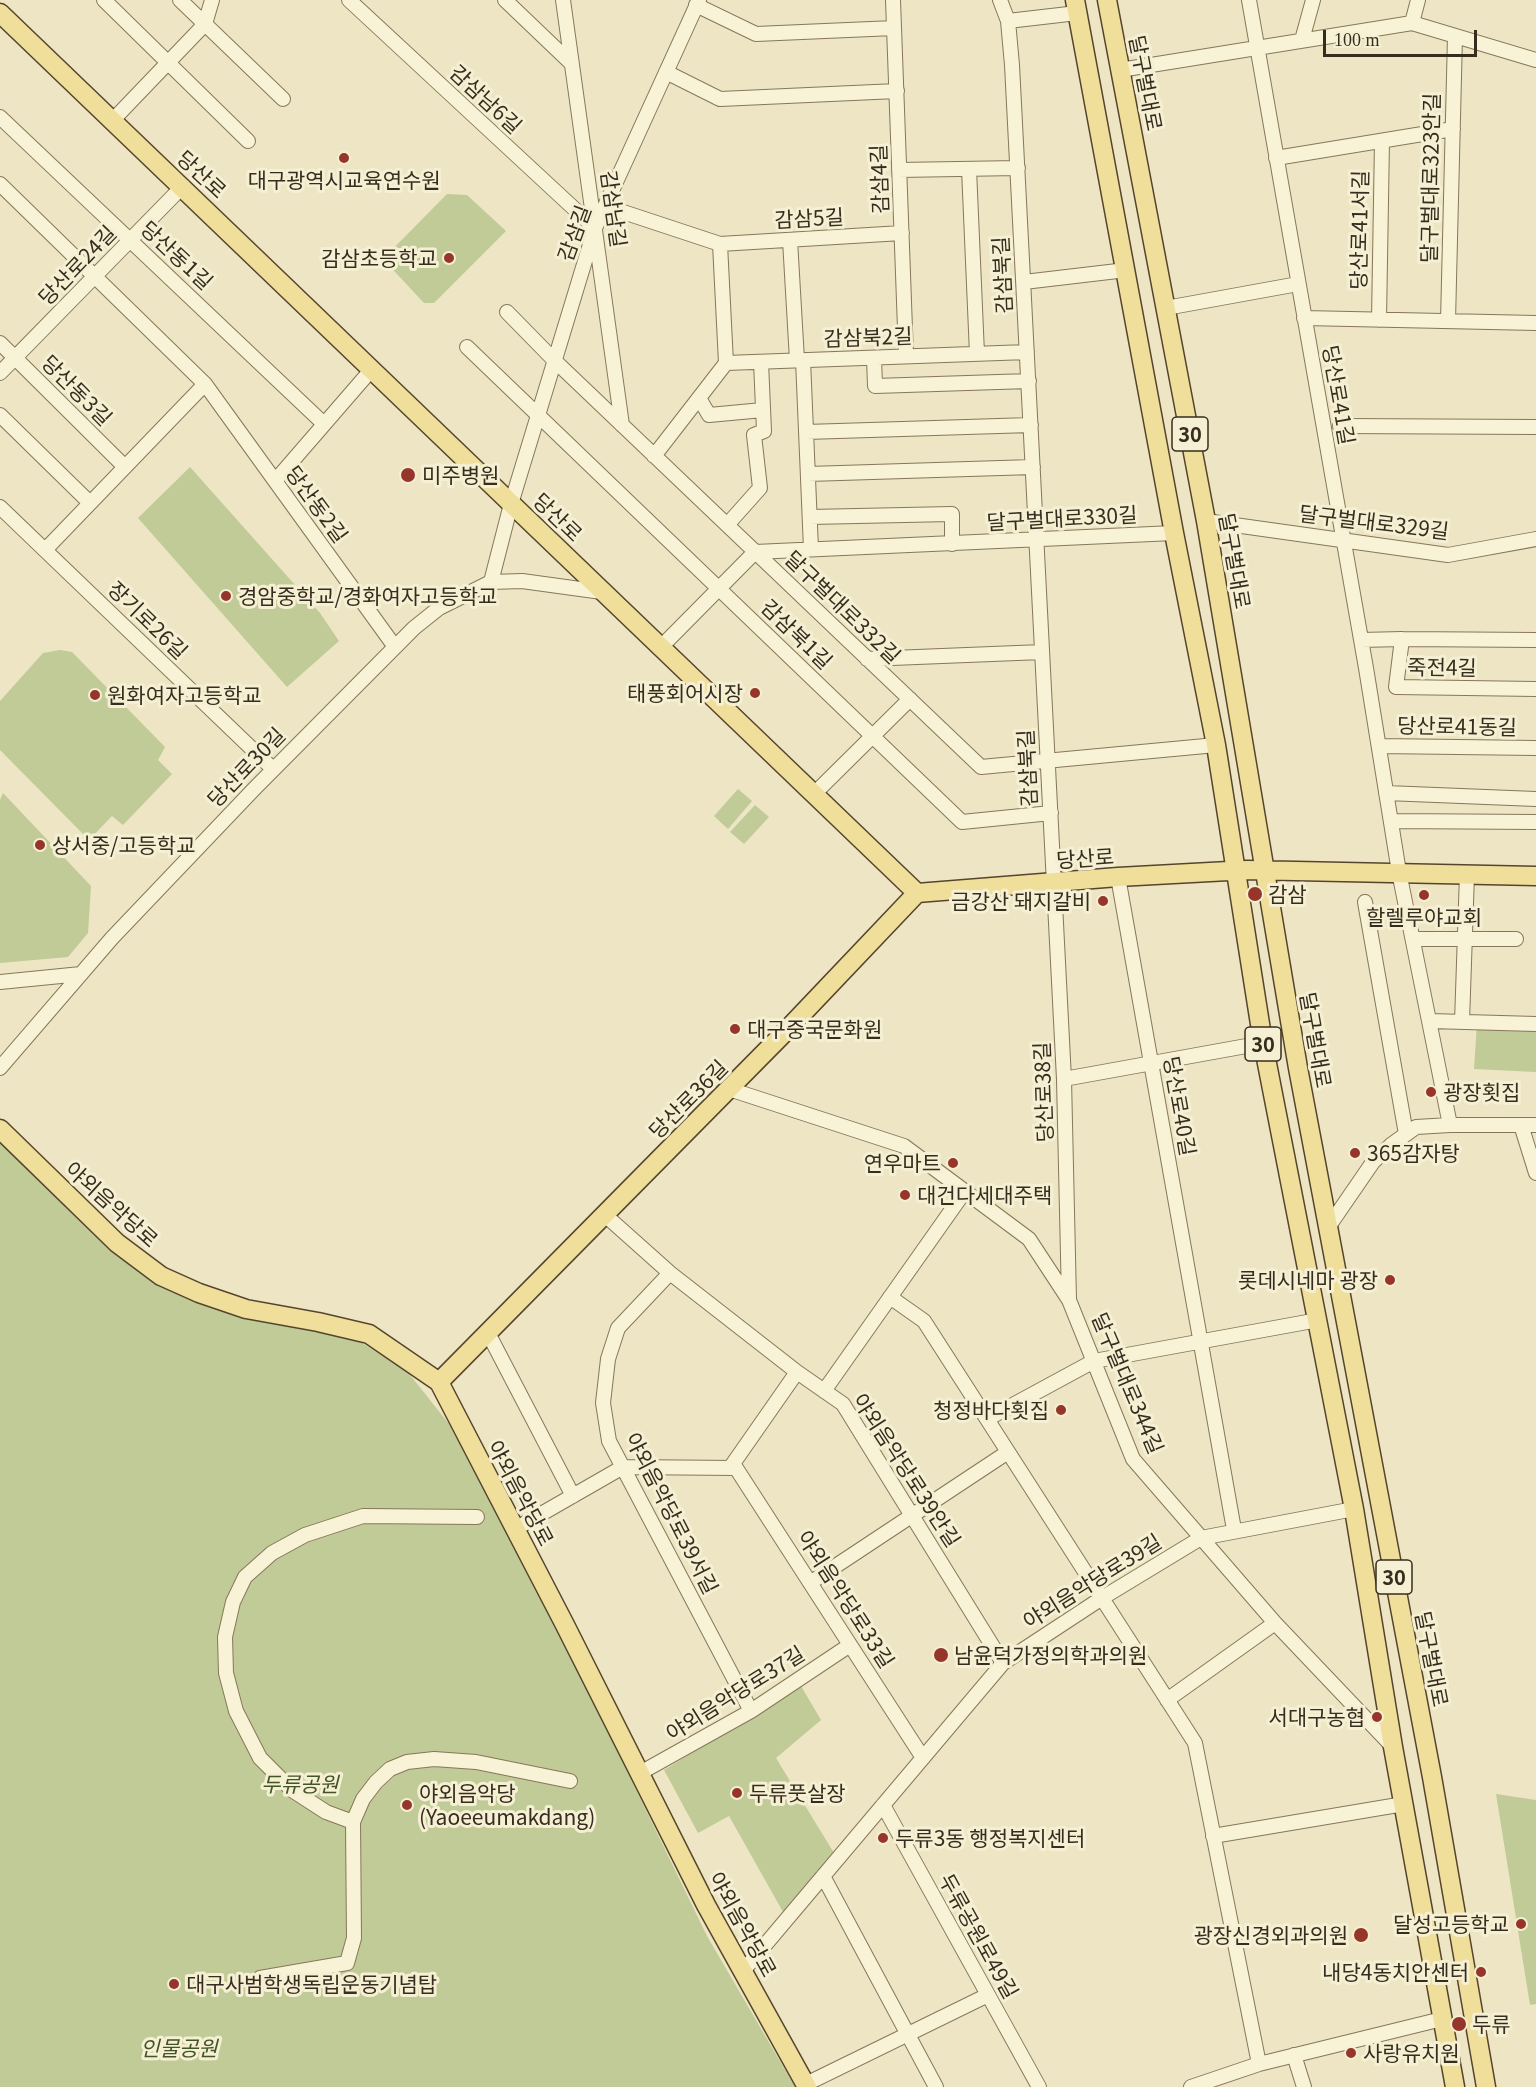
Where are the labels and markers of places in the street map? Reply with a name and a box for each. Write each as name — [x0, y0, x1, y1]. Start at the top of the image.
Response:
marker: 대구광역시교육연수원 — [337, 151, 351, 165]
place label: 대구광역시교육연수원 — [247, 167, 441, 193]
place label: 감삼초등학교 — [321, 245, 437, 271]
marker: 감삼초등학교 — [442, 251, 456, 265]
place label: 미주병원 — [422, 462, 499, 488]
marker: 미주병원 — [399, 466, 417, 484]
place label: 경암중학교/경화여자고등학교 — [238, 583, 497, 609]
marker: 경암중학교/경화여자고등학교 — [219, 589, 233, 603]
place label: 태풍회어시장 — [627, 680, 743, 706]
place label: 원화여자고등학교 — [107, 682, 262, 708]
marker: 태풍회어시장 — [748, 686, 762, 700]
marker: 원화여자고등학교 — [88, 688, 102, 702]
place label: 상서중/고등학교 — [52, 832, 195, 858]
marker: 상서중/고등학교 — [33, 838, 47, 852]
place label: 감삼 — [1268, 881, 1307, 907]
marker: 감삼 — [1246, 885, 1264, 903]
place label: 금강산 돼지갈비 — [951, 888, 1091, 914]
marker: 할렐루야교회 — [1417, 888, 1431, 902]
marker: 금강산 돼지갈비 — [1096, 894, 1110, 908]
place label: 할렐루야교회 — [1366, 904, 1482, 930]
place label: 대구중국문화원 — [747, 1016, 882, 1042]
marker: 대구중국문화원 — [728, 1022, 742, 1036]
place label: 광장횟집 — [1443, 1079, 1520, 1105]
marker: 광장횟집 — [1424, 1085, 1438, 1099]
place label: 365감자탕 — [1367, 1140, 1460, 1166]
marker: 365감자탕 — [1348, 1146, 1362, 1160]
place label: 연우마트 — [864, 1150, 941, 1176]
marker: 연우마트 — [946, 1156, 960, 1170]
place label: 대건다세대주택 — [917, 1182, 1052, 1208]
marker: 대건다세대주택 — [898, 1188, 912, 1202]
place label: 롯데시네마 광장 — [1238, 1267, 1378, 1293]
marker: 롯데시네마 광장 — [1383, 1273, 1397, 1287]
place label: 청정바다횟집 — [933, 1397, 1049, 1423]
marker: 청정바다횟집 — [1054, 1403, 1068, 1417]
place label: 남윤덕가정의학과의원 — [954, 1642, 1147, 1668]
marker: 남윤덕가정의학과의원 — [932, 1646, 950, 1664]
place label: 서대구농협 — [1268, 1704, 1365, 1730]
marker: 서대구농협 — [1370, 1710, 1384, 1724]
place label: 야외음악당 (Yaoeeumakdang) — [419, 1780, 595, 1830]
place label: 두류풋살장 — [749, 1780, 846, 1806]
marker: 두류풋살장 — [730, 1786, 744, 1800]
marker: 야외음악당 (Yaoeeumakdang) — [400, 1798, 414, 1812]
place label: 두류3동 행정복지센터 — [895, 1825, 1085, 1851]
marker: 두류3동 행정복지센터 — [876, 1831, 890, 1845]
place label: 달성고등학교 — [1393, 1911, 1509, 1937]
marker: 달성고등학교 — [1514, 1917, 1528, 1931]
place label: 광장신경외과의원 — [1193, 1922, 1348, 1948]
marker: 광장신경외과의원 — [1352, 1926, 1370, 1944]
place label: 내당4동치안센터 — [1322, 1959, 1469, 1985]
marker: 내당4동치안센터 — [1474, 1965, 1488, 1979]
place label: 대구사범학생독립운동기념탑 — [186, 1971, 437, 1997]
marker: 대구사범학생독립운동기념탑 — [167, 1977, 181, 1991]
place label: 두류 — [1472, 2011, 1511, 2037]
marker: 두류 — [1450, 2015, 1468, 2033]
place label: 사랑유치원 — [1363, 2040, 1460, 2066]
marker: 사랑유치원 — [1344, 2046, 1358, 2060]

